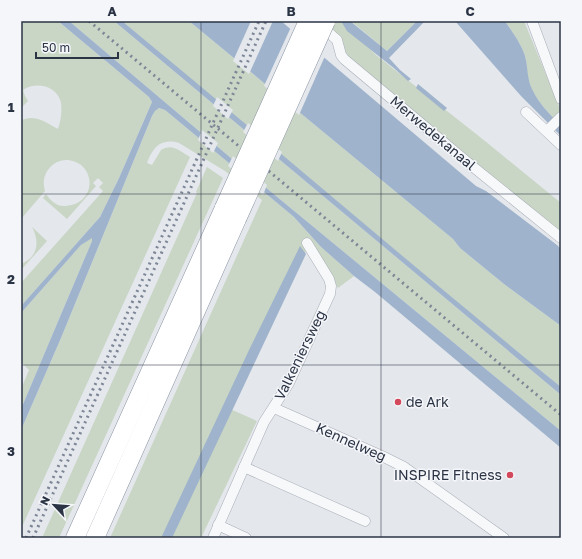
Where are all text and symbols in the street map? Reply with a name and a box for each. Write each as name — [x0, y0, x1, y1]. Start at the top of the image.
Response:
text: A — [107, 3, 117, 19]
text: B — [286, 3, 296, 19]
text: C — [465, 3, 475, 19]
scale bar — [36, 34, 118, 60]
text: 50 m — [42, 40, 70, 55]
street label: Merwedekanaal — [387, 92, 480, 173]
text: 1 — [8, 99, 15, 115]
text: 2 — [7, 271, 15, 287]
street label: Valkeniersweg — [270, 307, 329, 403]
place label: de Ark — [406, 393, 449, 410]
marker: de Ark — [393, 397, 403, 407]
street label: Kennelweg — [313, 419, 389, 465]
text: 3 — [7, 443, 15, 459]
place label: INSPIRE Fitness — [394, 466, 502, 483]
marker: INSPIRE Fitness — [505, 470, 515, 480]
north arrow — [34, 485, 74, 525]
text: N — [37, 494, 52, 507]

